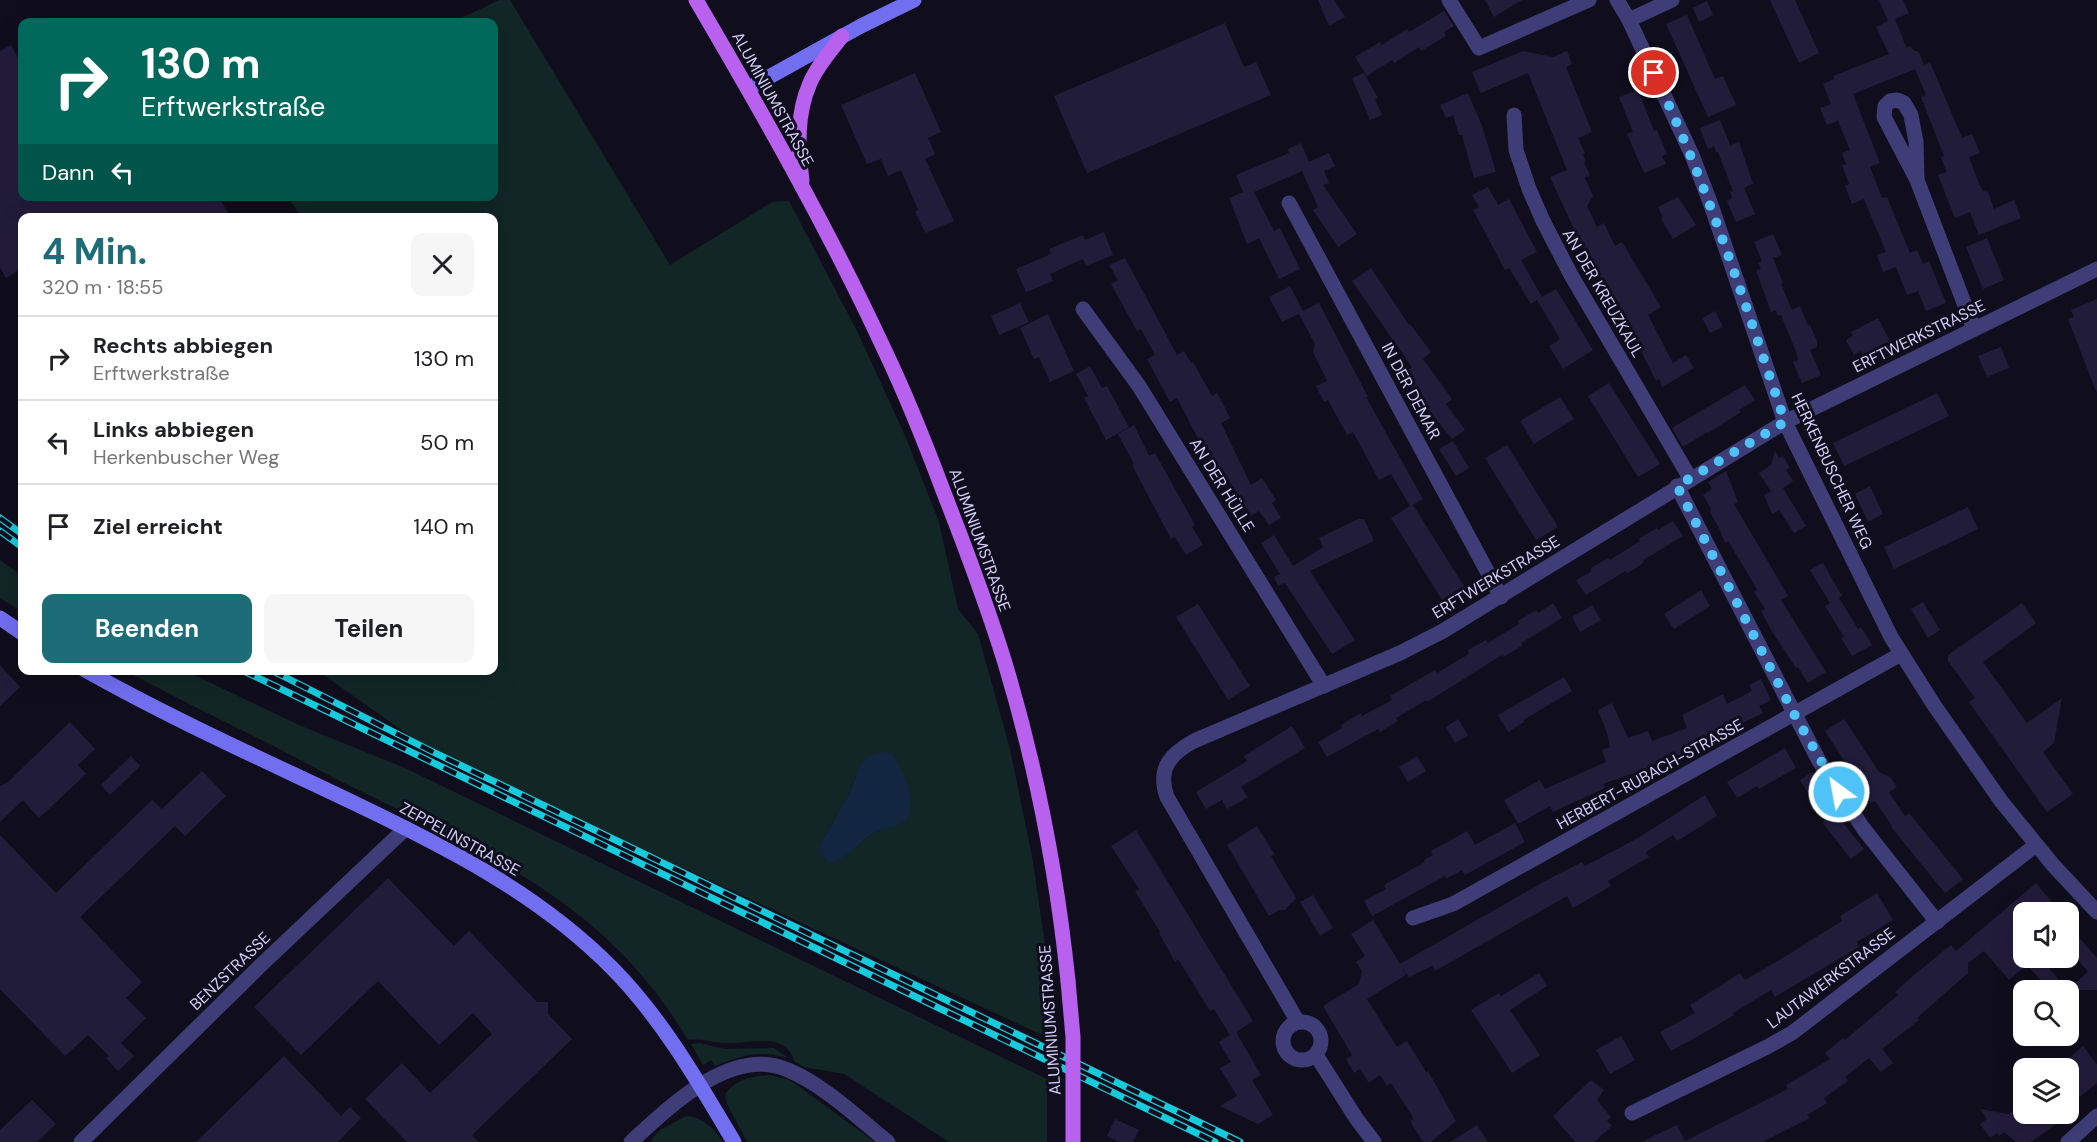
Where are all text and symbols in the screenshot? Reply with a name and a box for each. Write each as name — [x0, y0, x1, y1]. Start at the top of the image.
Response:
street label: ALUMINIUMSTRASSE — [727, 28, 819, 170]
text: 130 m — [141, 36, 261, 91]
icon: right — [42, 42, 120, 120]
pin — [1628, 47, 1679, 98]
icon: arrive — [1637, 56, 1670, 89]
text: Erftwerkstraße — [141, 89, 325, 124]
icon: left — [106, 156, 139, 189]
text: Dann — [42, 158, 94, 187]
street label: AN DER KREUZKAUL — [1558, 225, 1648, 361]
text: 4 Min. — [42, 228, 147, 275]
button: close — [411, 233, 474, 296]
text: 320 m · 18:55 — [42, 274, 163, 300]
street label: ERFTWERKSTRASSE — [1849, 295, 1989, 377]
text: Rechts abbiegen — [93, 331, 273, 360]
street label: IN DER DEMAR — [1377, 339, 1445, 443]
icon: right — [42, 342, 75, 375]
text: 130 m — [414, 344, 474, 373]
text: Erftwerkstraße — [93, 360, 230, 386]
street label: HERKENBUSCHER WEG — [1787, 389, 1877, 553]
text: Links abbiegen — [93, 415, 254, 444]
icon: left — [42, 426, 75, 459]
text: 50 m — [420, 428, 474, 457]
street label: AN DER HÜLLE — [1185, 434, 1259, 536]
text: Herkenbuscher Weg — [93, 444, 279, 470]
street label: ALUMINIUMSTRASSE — [944, 466, 1016, 614]
icon: arrive — [42, 510, 75, 543]
text: Ziel erreicht — [93, 512, 223, 541]
text: 140 m — [413, 512, 474, 541]
street label: ERFTWERKSTRASSE — [1428, 531, 1564, 623]
button: Beenden — [42, 594, 252, 663]
button: Teilen — [264, 594, 474, 663]
street label: HERBERT-RUBACH-STRASSE — [1553, 714, 1747, 834]
position arrow — [1807, 760, 1871, 824]
street label: ZEPPELINSTRASSE — [396, 797, 524, 881]
map controls — [2013, 902, 2079, 1124]
button: sound — [2013, 902, 2079, 968]
street label: LAUTAWERKSTRASSE — [1763, 923, 1899, 1033]
street label: BENZSTRASSE — [185, 927, 275, 1015]
street label: ALUMINIUMSTRASSE — [1034, 944, 1066, 1096]
button: search — [2013, 980, 2079, 1046]
button: layers — [2013, 1058, 2079, 1124]

